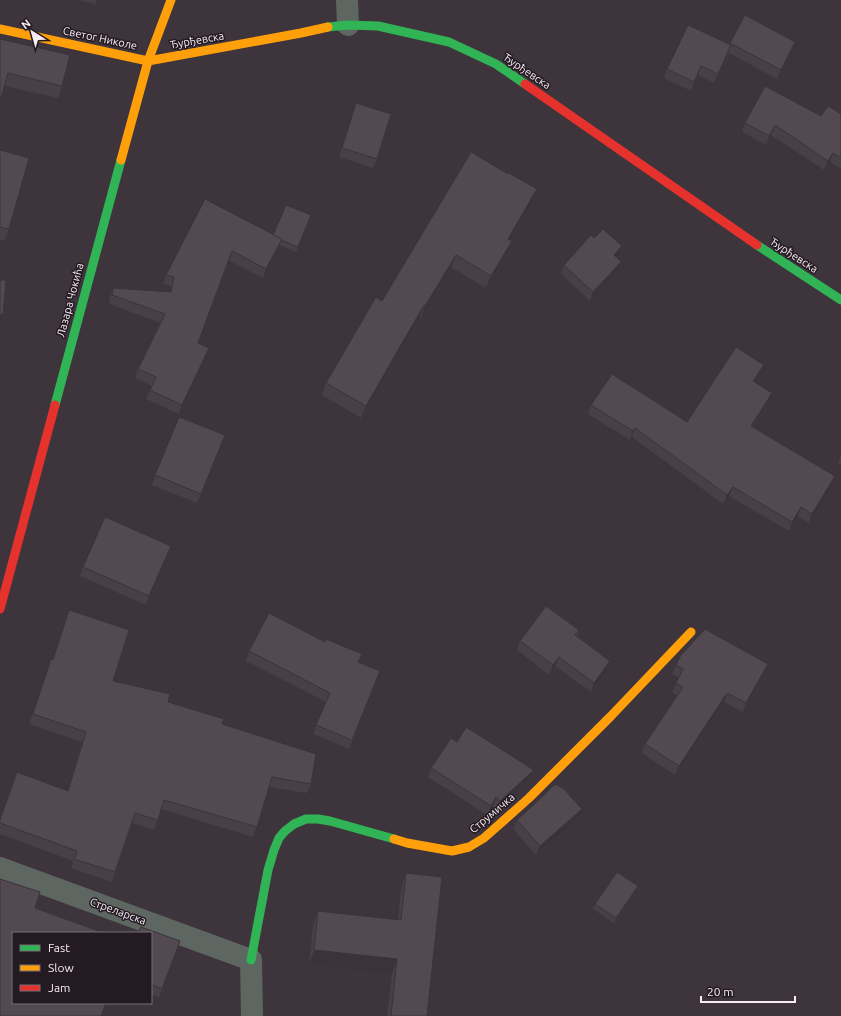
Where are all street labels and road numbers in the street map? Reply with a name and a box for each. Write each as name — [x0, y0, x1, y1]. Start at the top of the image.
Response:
street label: Светог Николе — [62, 24, 138, 52]
street label: Ђурђевска — [169, 29, 225, 51]
street label: Ђурђевска — [501, 51, 553, 91]
street label: Ђурђевска — [768, 235, 820, 275]
street label: Лазара Чокића — [54, 262, 86, 338]
street label: Струмичка — [467, 791, 517, 835]
street label: Стреларска — [88, 895, 148, 927]

